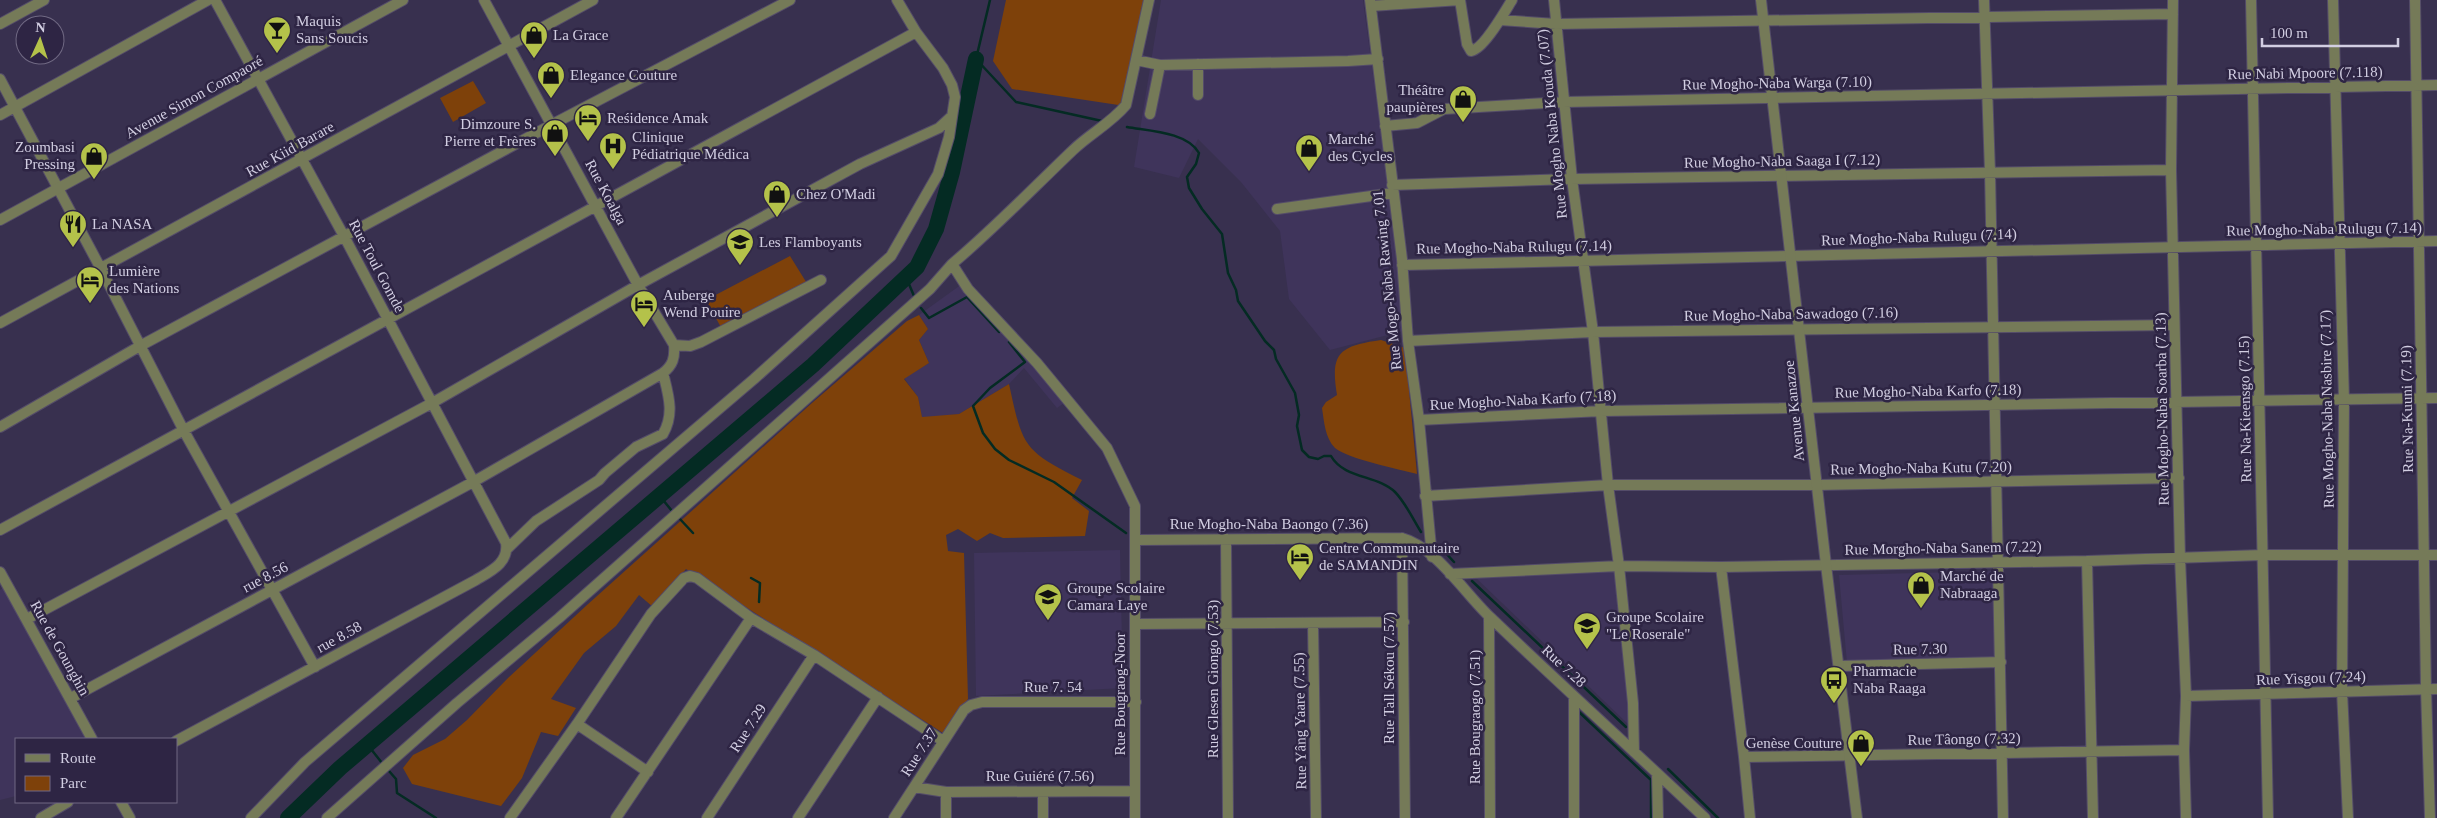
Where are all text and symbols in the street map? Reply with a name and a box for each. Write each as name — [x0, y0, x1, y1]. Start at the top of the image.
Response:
place label: Maquis Sans Soucis — [296, 13, 368, 46]
north arrow — [15, 15, 65, 65]
bar icon: Maquis Sans Soucis — [262, 15, 292, 54]
scale bar — [2262, 15, 2398, 47]
text: N — [35, 20, 46, 35]
shop icon: La Grace — [519, 20, 549, 59]
text: 100 m — [2270, 25, 2308, 41]
place label: La Grace — [553, 27, 609, 43]
street label: Rue Mogho Naba Kouda (7.07) — [1534, 28, 1571, 220]
street label: Avenue Simon Compaoré — [122, 52, 266, 141]
shop icon: Elegance Couture — [536, 60, 566, 99]
street label: Rue Nabi Mpoore (7.118) — [2227, 64, 2383, 83]
place label: Elegance Couture — [570, 67, 677, 83]
street label: Rue Mogho-Naba Warga (7.10) — [1682, 73, 1872, 94]
place label: Théâtre paupières — [1387, 82, 1444, 115]
shop icon: Théâtre paupières — [1448, 84, 1478, 123]
hotel icon: Reśidence Amak — [573, 103, 603, 142]
place label: Reśidence Amak — [607, 110, 709, 126]
place label: Dimzoure S. Pierre et Frères — [444, 116, 536, 149]
street label: Rue Kiid Barare — [243, 118, 337, 180]
shop icon: Dimzoure S. Pierre et Frères — [540, 118, 570, 157]
place label: Clinique Pédiatrique Médica — [632, 129, 749, 162]
hospital icon: Clinique Pédiatrique Médica — [598, 131, 628, 170]
place label: Marché des Cycles — [1328, 131, 1393, 164]
shop icon: Marché des Cycles — [1294, 133, 1324, 172]
place label: Zoumbasi Pressing — [15, 139, 75, 172]
shop icon: Zoumbasi Pressing — [79, 141, 109, 180]
street label: Rue Mogho-Naba Saaga I (7.12) — [1684, 151, 1880, 172]
street label: Rue Koalga — [582, 157, 630, 228]
shop icon: Chez O'Madi — [762, 179, 792, 218]
place label: Chez O'Madi — [796, 186, 876, 202]
street label: Rue Mogo-Naba Rawing 7.01 — [1370, 189, 1404, 371]
restaurant icon: La NASA — [58, 209, 88, 248]
place label: La NASA — [92, 216, 153, 232]
street label: Rue Toul Gomde — [346, 217, 408, 315]
street label: Rue Mogho-Naba Rulugu (7.14) — [2226, 219, 2422, 240]
street label: Rue Mogho-Naba Rulugu (7.14) — [1821, 226, 2017, 249]
school or university icon: Les Flamboyants — [725, 227, 755, 266]
place label: Les Flamboyants — [759, 234, 862, 250]
street label: Rue Mogho-Naba Rulugu (7.14) — [1416, 237, 1612, 258]
place label: Lumière des Nations — [109, 263, 180, 296]
hotel icon: Lumière des Nations — [75, 265, 105, 304]
place label: Auberge Wend Pouire — [663, 287, 741, 320]
hotel icon: Auberge Wend Pouire — [629, 289, 659, 328]
street label: Rue Mogho-Naba Sawadogo (7.16) — [1684, 304, 1898, 325]
street label: Rue Mogho-Naba Nasbire (7.17) — [2317, 310, 2338, 508]
street label: Rue Mogho-Naba Soarba (7.13) — [2152, 312, 2173, 506]
street label: Rue Na-Kieensgo (7.15) — [2236, 335, 2255, 483]
street label: Rue Na-Kuuni (7.19) — [2398, 345, 2417, 473]
street label: Avenue Kanazoe — [1781, 359, 1807, 462]
street label: Rue Mogho-Naba Karfo (7.18) — [1835, 381, 2021, 402]
street label: Rue Mogho-Naba Karfo (7.18) — [1429, 387, 1617, 414]
street label: Rue Mogho-Naba Kutu (7.20) — [1830, 458, 2012, 479]
street label: Rue Mogho-Naba Baongo (7.36) — [1170, 516, 1368, 533]
street label: Rue Morgho-Naba Sanem (7.22) — [1844, 538, 2042, 559]
place label: Centre Communautaire de SAMANDIN — [1319, 540, 1460, 573]
hotel icon: Centre Communautaire de SAMANDIN — [1285, 542, 1315, 581]
street label: rue 8.56 — [240, 558, 291, 596]
place label: Marché de Nabraaga — [1940, 568, 2004, 601]
shop icon: Marché de Nabraaga — [1906, 570, 1936, 609]
place label: Groupe Scolaire Camara Laye — [1067, 580, 1165, 613]
school or university icon: Groupe Scolaire Camara Laye — [1033, 582, 1063, 621]
street label: Rue de Gounghin — [27, 598, 93, 699]
street label: Rue Glesen Giongo (7.53) — [1205, 600, 1222, 758]
place label: Groupe Scolaire "Le Roserale" — [1606, 609, 1704, 642]
school or university icon: Groupe Scolaire "Le Roserale" — [1572, 611, 1602, 650]
street label: Rue Tall Sékou (7.57) — [1381, 612, 1398, 744]
street label: rue 8.58 — [314, 618, 364, 656]
street label: Rue Bougraog-Noor — [1112, 633, 1128, 755]
street label: Rue 7.30 — [1893, 641, 1947, 657]
street label: Rue 7.28 — [1539, 642, 1589, 690]
street label: Rue Bougraogo (7.51) — [1467, 650, 1484, 784]
street label: Rue Yâng Yaare (7.55) — [1291, 652, 1310, 790]
place label: Pharmacie Naba Raaga — [1853, 663, 1926, 696]
bus stop icon: Pharmacie Naba Raaga — [1819, 665, 1849, 704]
street label: Rue Yisgou (7.24) — [2256, 668, 2366, 689]
street label: Rue 7. 54 — [1024, 679, 1082, 695]
street label: Rue 7.29 — [727, 701, 769, 755]
street label: Rue 7.37 — [898, 725, 941, 779]
shop icon: Genèse Couture — [1846, 728, 1876, 767]
street label: Rue Tâongo (7.32) — [1907, 730, 2021, 749]
place label: Genèse Couture — [1746, 735, 1842, 751]
legend — [15, 738, 178, 803]
text: Route — [60, 750, 96, 766]
street label: Rue Guiéré (7.56) — [986, 768, 1094, 785]
text: Parc — [60, 775, 87, 791]

